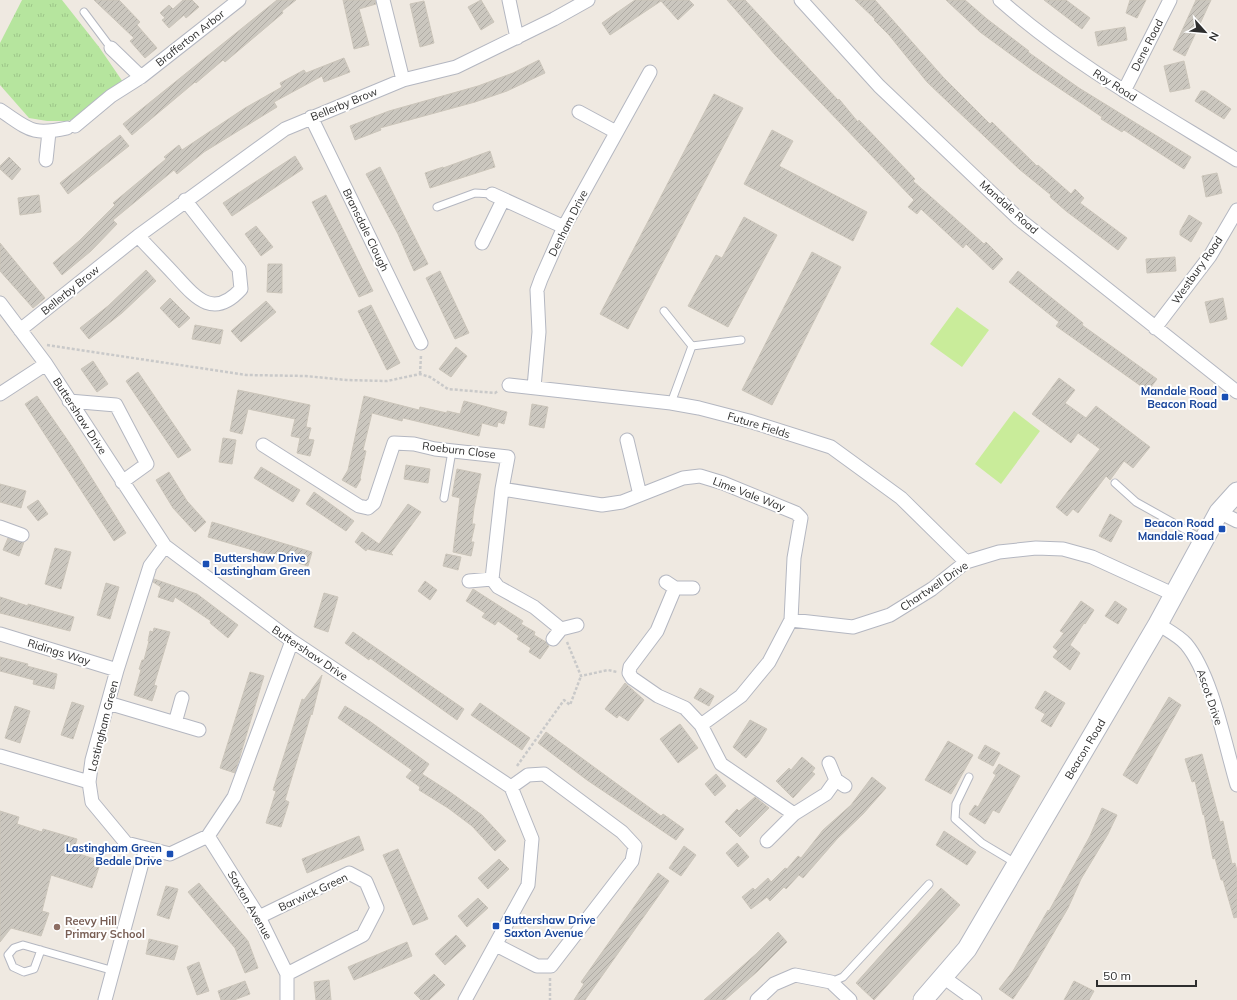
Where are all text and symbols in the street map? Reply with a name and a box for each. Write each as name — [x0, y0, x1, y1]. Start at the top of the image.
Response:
street label: Brafferton Arbor — [153, 7, 227, 69]
north arrow — [1185, 12, 1225, 52]
street label: Dene Road — [1128, 17, 1166, 73]
text: N — [1206, 30, 1222, 43]
street label: Roy Road — [1090, 66, 1140, 104]
street label: Bellerby Brow — [308, 84, 380, 124]
street label: Mandale Road — [977, 177, 1041, 237]
street label: Bransdale Clough — [340, 186, 392, 274]
street label: Denham Drive — [545, 187, 591, 259]
street label: Westbury Road — [1168, 233, 1226, 307]
street label: Bellerby Brow — [38, 262, 102, 318]
street label: Buttershaw Drive — [50, 375, 110, 457]
place label: Mandale Road Beacon Road — [1141, 384, 1217, 411]
marker: Mandale Road Beacon Road — [1220, 392, 1230, 402]
street label: Future Fields — [726, 409, 792, 441]
street label: Roeburn Close — [421, 439, 497, 461]
street label: Lime Vale Way — [711, 474, 787, 514]
place label: Beacon Road Mandale Road — [1138, 516, 1214, 543]
marker: Beacon Road Mandale Road — [1217, 524, 1227, 534]
place label: Buttershaw Drive Lastingham Green — [214, 551, 310, 578]
street label: Chartwell Drive — [897, 558, 971, 614]
marker: Buttershaw Drive Lastingham Green — [201, 559, 211, 569]
street label: Buttershaw Drive — [269, 622, 351, 684]
street label: Ridings Way — [26, 636, 92, 668]
street label: Ascot Drive — [1194, 667, 1226, 727]
street label: Lastingham Green — [85, 679, 121, 773]
street label: Beacon Road — [1061, 716, 1109, 782]
place label: Lastingham Green Bedale Drive — [66, 841, 162, 868]
marker: Lastingham Green Bedale Drive — [165, 849, 175, 859]
street label: Saxton Avenue — [225, 868, 275, 942]
street label: Barwick Green — [276, 870, 350, 914]
place label: Buttershaw Drive Saxton Avenue — [504, 913, 596, 940]
place label: Reevy Hill Primary School — [65, 914, 145, 941]
marker: Buttershaw Drive Saxton Avenue — [491, 921, 501, 931]
marker: Reevy Hill Primary School — [52, 922, 62, 932]
scale bar — [1097, 962, 1196, 988]
text: 50 m — [1103, 968, 1131, 983]

